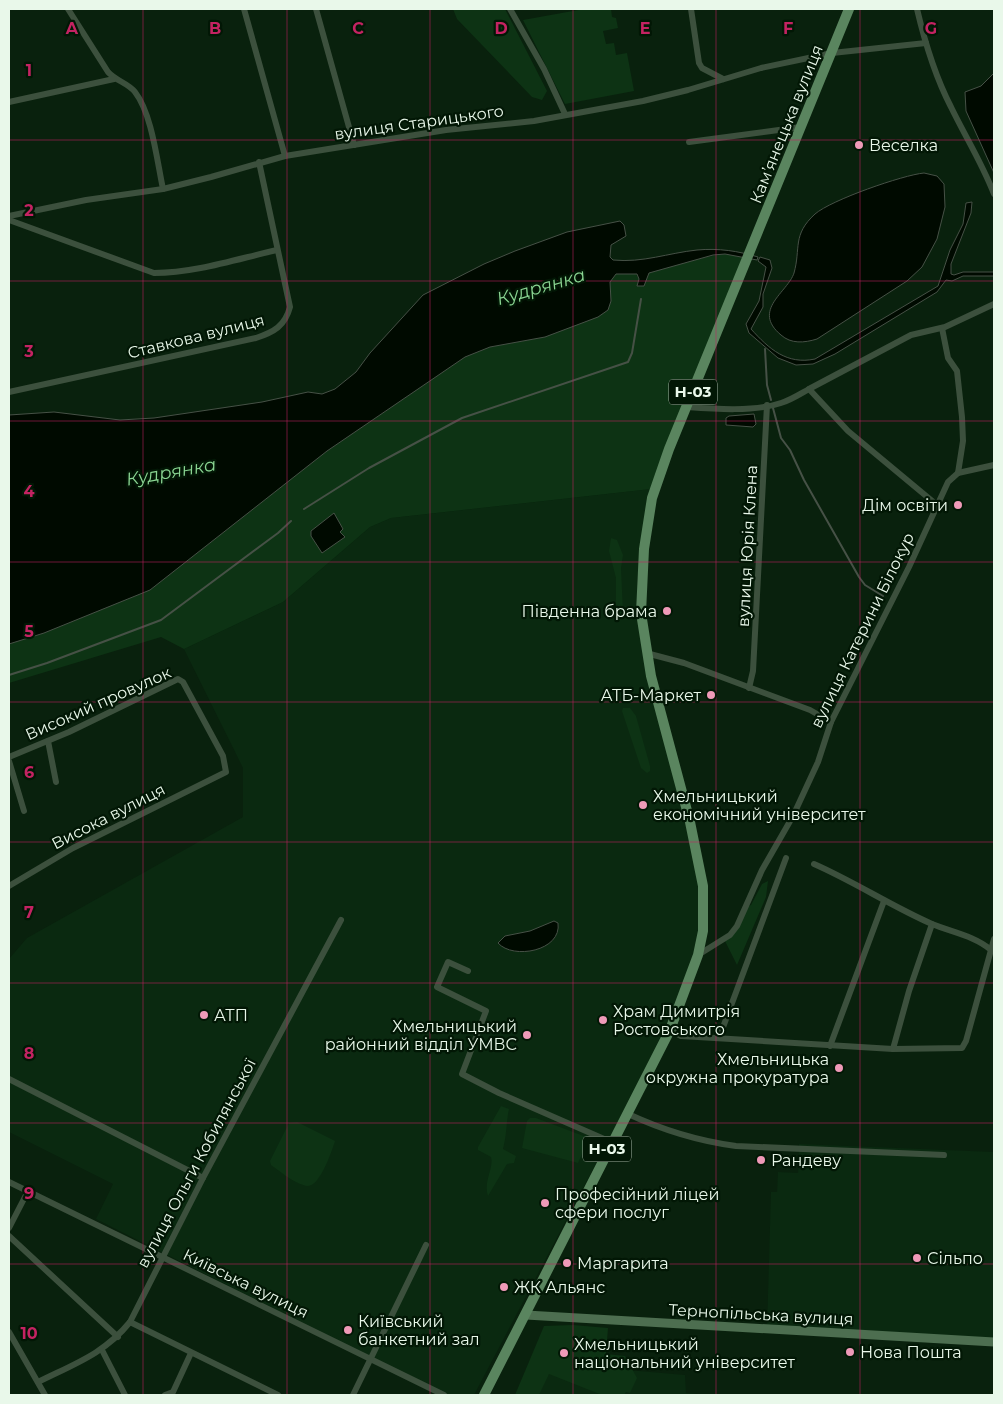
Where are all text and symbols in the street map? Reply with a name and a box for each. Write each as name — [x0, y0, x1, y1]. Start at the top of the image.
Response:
text: A — [65, 19, 79, 38]
text: B — [209, 19, 221, 38]
text: C — [352, 19, 364, 38]
text: D — [494, 19, 508, 38]
text: E — [640, 19, 650, 38]
text: F — [783, 19, 793, 38]
text: G — [925, 19, 937, 38]
street label: Камʼянецька вулиця — [746, 42, 827, 206]
text: 1 — [26, 61, 32, 80]
street label: вулиця Старицького — [333, 101, 505, 144]
place label: Веселка — [869, 136, 938, 155]
marker: Веселка — [853, 139, 865, 151]
text: 2 — [24, 201, 34, 220]
water label: Кудрянка — [494, 264, 588, 310]
street label: Ставкова вулиця — [126, 310, 267, 363]
text: 3 — [23, 342, 34, 361]
road number: Н-03 — [669, 380, 717, 404]
water label: Кудрянка — [124, 453, 218, 491]
street label: вулиця Юрія Клена — [734, 465, 761, 627]
text: 4 — [23, 482, 35, 501]
place label: Дім освіти — [862, 496, 948, 515]
marker: Дім освіти — [952, 499, 964, 511]
street label: вулиця Катерини Білокур — [807, 530, 918, 731]
place label: Південна брама — [522, 602, 657, 621]
marker: Південна брама — [661, 605, 673, 617]
text: 5 — [24, 622, 34, 641]
street label: Високий провулок — [22, 662, 175, 744]
place label: АТБ-Маркет — [601, 686, 701, 705]
marker: АТБ-Маркет — [705, 689, 717, 701]
text: 6 — [24, 763, 34, 782]
street label: Висока вулиця — [48, 780, 168, 853]
place label: Хмельницький економічний університет — [653, 787, 866, 824]
marker: Хмельницький економічний університет — [637, 799, 649, 811]
text: 7 — [24, 903, 34, 922]
place label: Храм Димитрія Ростовського — [613, 1002, 740, 1039]
place label: АТП — [214, 1006, 248, 1025]
marker: АТП — [198, 1009, 210, 1021]
marker: Храм Димитрія Ростовського — [597, 1014, 609, 1026]
place label: Хмельницький районний відділ УМВС — [325, 1017, 517, 1054]
marker: Хмельницький районний відділ УМВС — [521, 1029, 533, 1041]
text: 8 — [24, 1044, 34, 1063]
place label: Хмельницька окружна прокуратура — [646, 1050, 829, 1087]
street label: вулиця Ольги Кобилянської — [133, 1055, 260, 1271]
marker: Хмельницька окружна прокуратура — [833, 1062, 845, 1074]
road number: Н-03 — [583, 1136, 631, 1162]
place label: Рандеву — [771, 1151, 841, 1170]
marker: Рандеву — [755, 1154, 767, 1166]
text: 9 — [24, 1184, 34, 1203]
place label: Професійний ліцей сфери послуг — [555, 1185, 720, 1222]
marker: Професійний ліцей сфери послуг — [539, 1197, 551, 1209]
street label: Київська вулиця — [180, 1245, 311, 1322]
place label: Сільпо — [927, 1249, 983, 1268]
marker: Сільпо — [911, 1252, 923, 1264]
place label: Маргарита — [577, 1254, 669, 1273]
marker: Маргарита — [561, 1257, 573, 1269]
place label: ЖК Альянс — [514, 1278, 605, 1297]
marker: ЖК Альянс — [498, 1281, 510, 1293]
street label: Тернопільська вулиця — [668, 1300, 854, 1329]
place label: Київський банкетний зал — [358, 1312, 480, 1349]
text: 10 — [20, 1324, 38, 1343]
marker: Київський банкетний зал — [342, 1324, 354, 1336]
place label: Хмельницький національний університет — [574, 1335, 795, 1372]
place label: Нова Пошта — [860, 1343, 962, 1362]
marker: Нова Пошта — [844, 1346, 856, 1358]
marker: Хмельницький національний університет — [558, 1347, 570, 1359]

